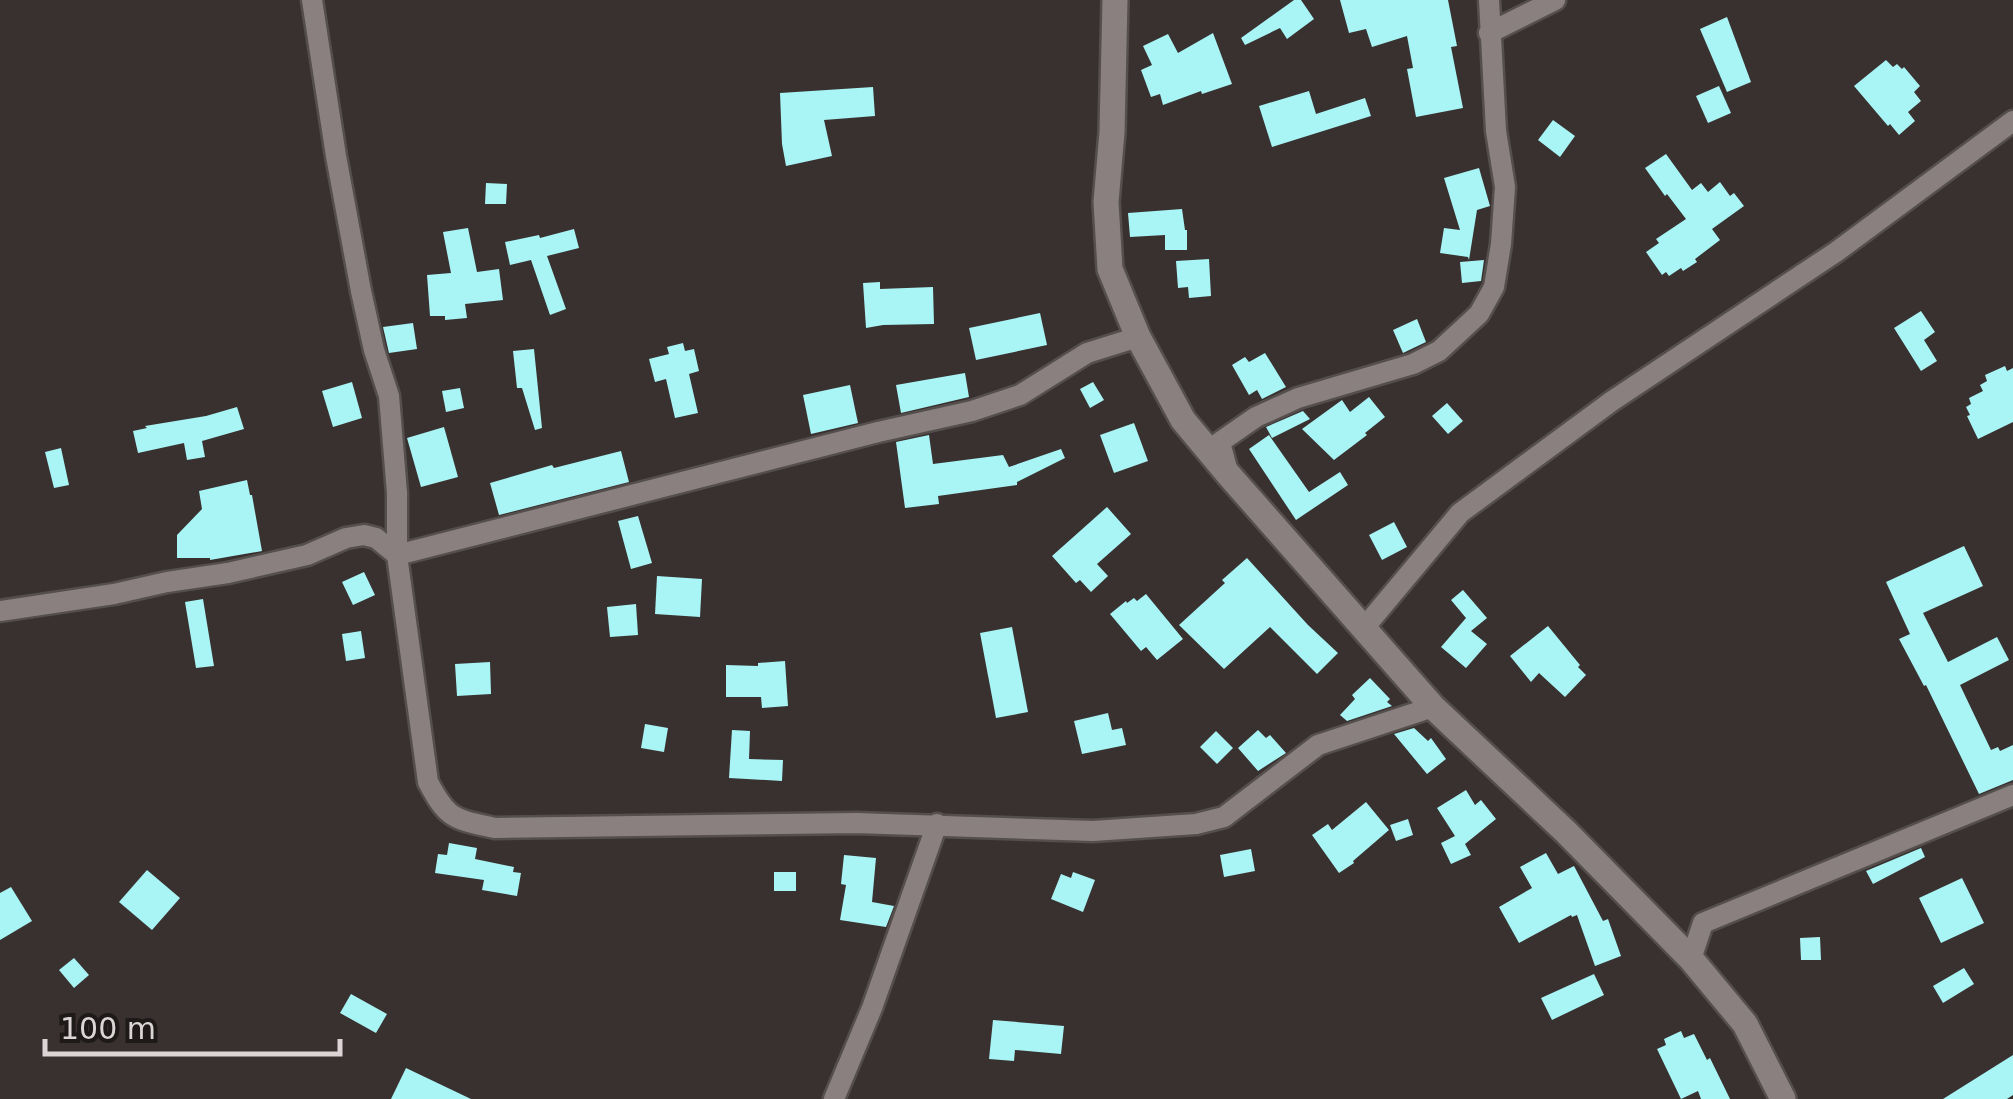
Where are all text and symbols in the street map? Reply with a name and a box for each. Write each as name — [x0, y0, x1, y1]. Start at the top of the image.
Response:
scale bar — [45, 994, 340, 1056]
text: 100 m — [60, 1011, 156, 1046]

